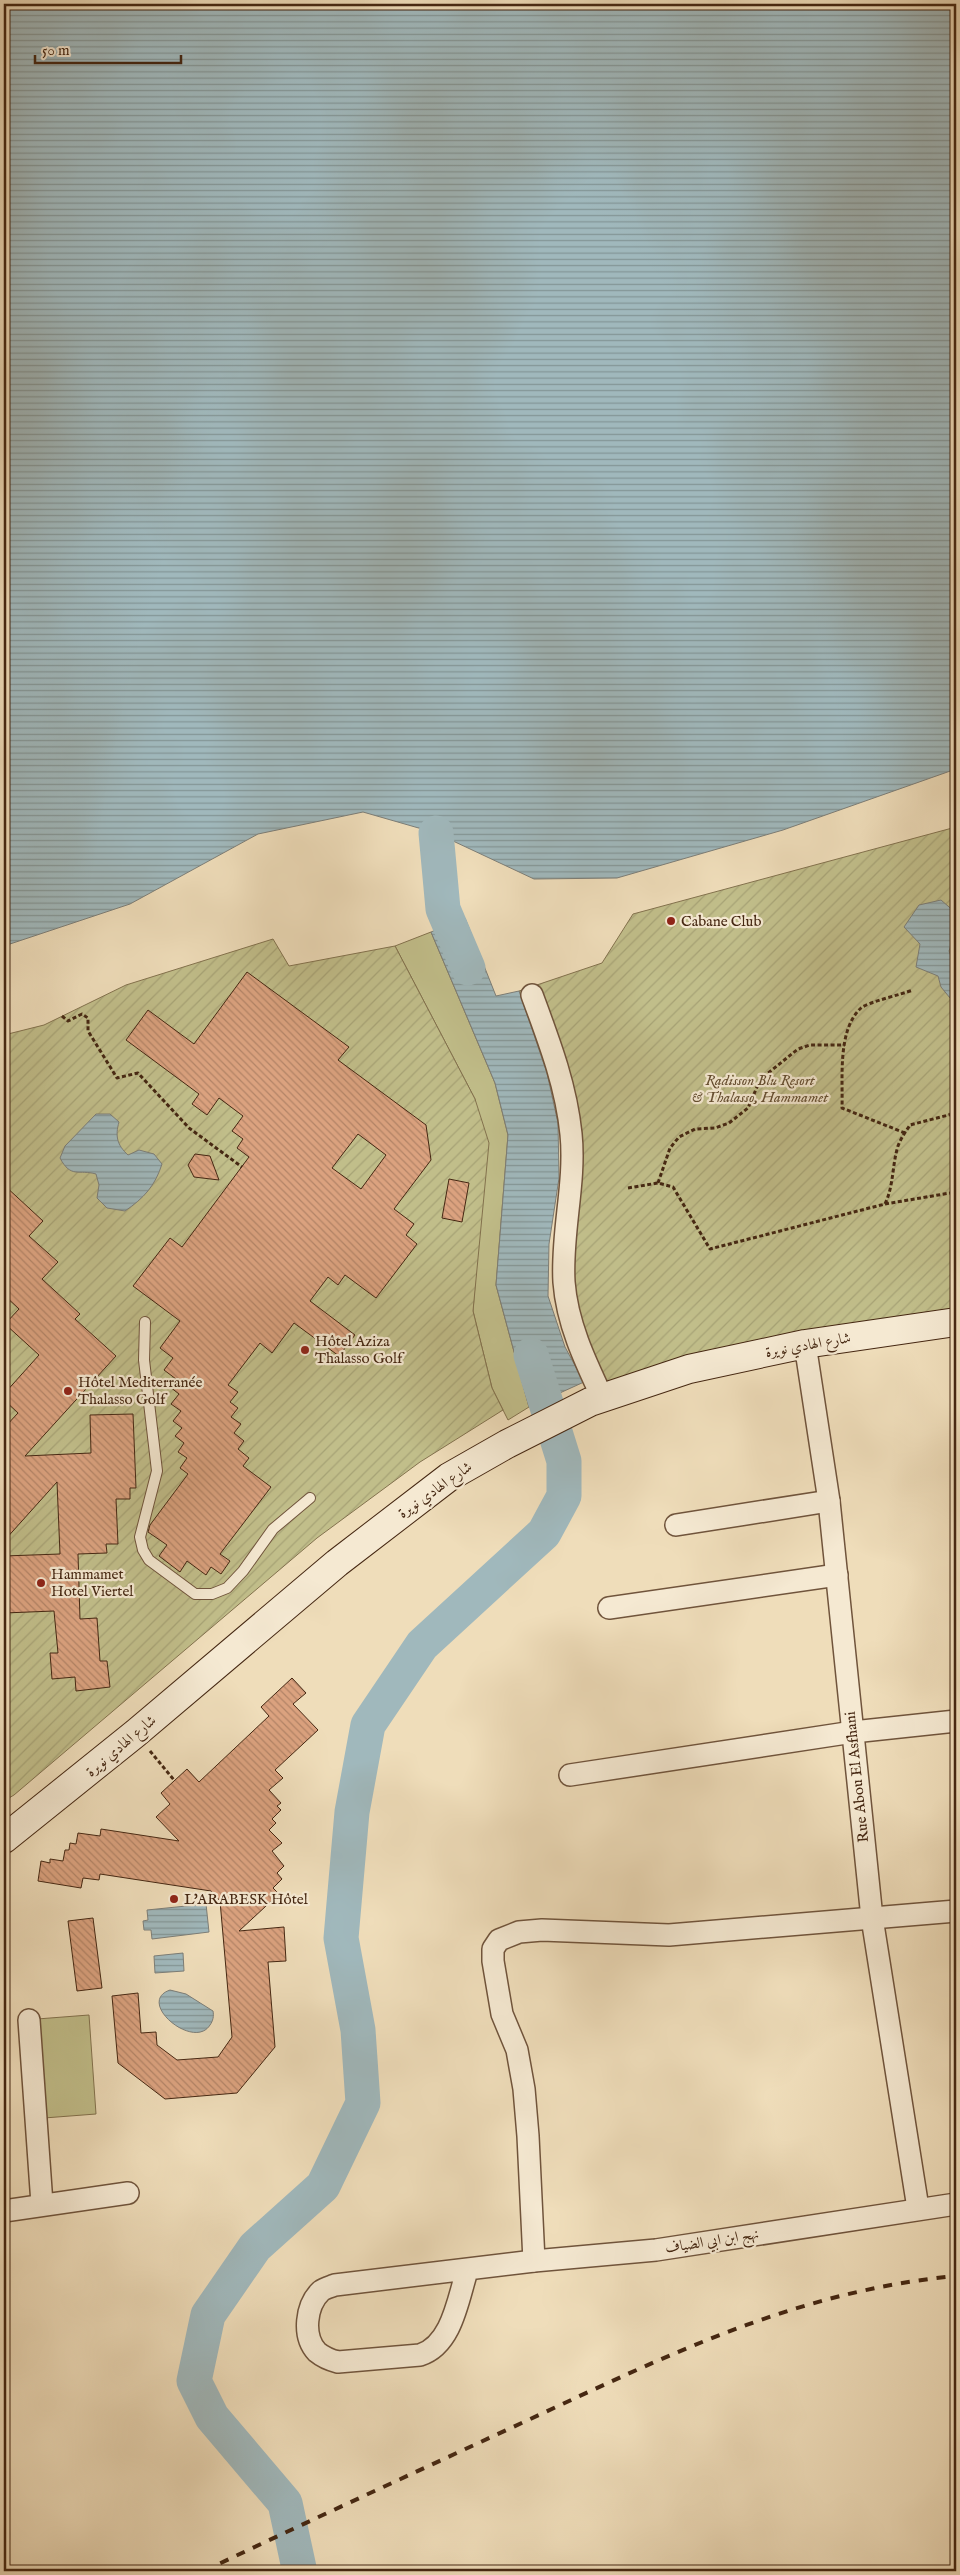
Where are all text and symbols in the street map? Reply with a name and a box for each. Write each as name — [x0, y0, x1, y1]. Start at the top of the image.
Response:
scale bar — [35, 32, 181, 64]
text: 50 m — [42, 41, 70, 60]
place label: Cabane Club — [681, 912, 761, 931]
marker: Cabane Club — [665, 915, 677, 927]
park label: Radisson Blu Resort & Thalasso, Hammamet — [692, 1071, 829, 1107]
street label: شارع الهادي نويرة — [764, 1328, 853, 1365]
place label: Hôtel Aziza Thalasso Golf — [315, 1332, 405, 1368]
marker: Hôtel Aziza Thalasso Golf — [299, 1344, 311, 1356]
place label: Hôtel Mediterranée Thalasso Golf — [78, 1373, 202, 1409]
marker: Hôtel Mediterranée Thalasso Golf — [62, 1385, 74, 1397]
street label: شارع الهادي نويرة — [394, 1457, 478, 1525]
place label: Hammamet Hotel Viertel — [51, 1565, 134, 1601]
marker: Hammamet Hotel Viertel — [35, 1577, 47, 1589]
street label: شارع الهادي نويرة — [82, 1711, 162, 1783]
street label: Rue Abou El Asfhani — [841, 1711, 873, 1843]
place label: L'ARABESK Hôtel — [184, 1890, 309, 1909]
marker: L'ARABESK Hôtel — [168, 1893, 180, 1905]
street label: نهج ابن ابي الضياف — [664, 2224, 761, 2262]

